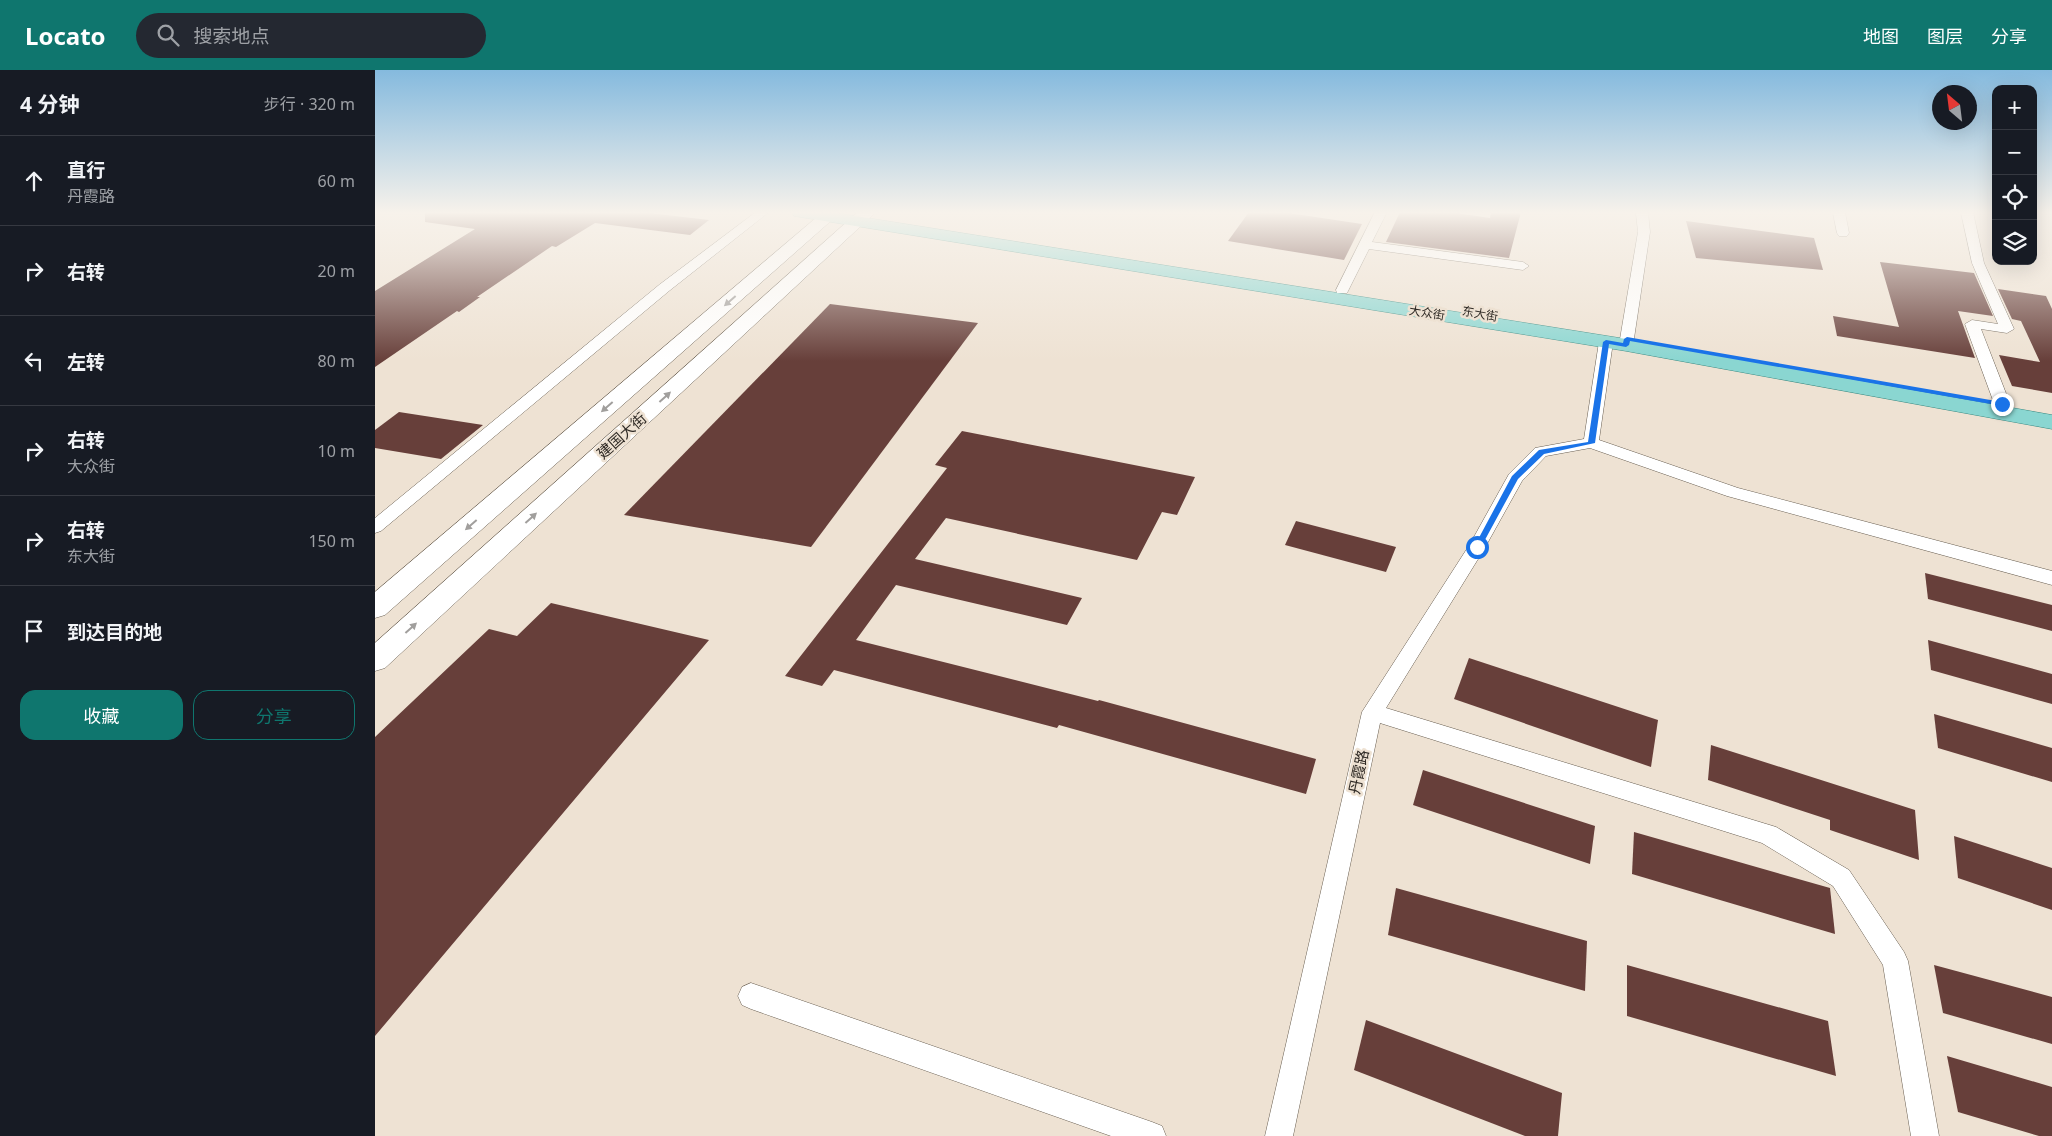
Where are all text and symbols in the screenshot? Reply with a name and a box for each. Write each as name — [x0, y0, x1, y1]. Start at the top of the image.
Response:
search box — [136, 13, 486, 58]
text: Locato — [25, 19, 106, 52]
icon: search — [154, 21, 182, 49]
text: 搜索地点 — [194, 23, 270, 49]
text: 地图 — [1863, 24, 1899, 48]
text: 图层 — [1927, 24, 1963, 48]
text: 分享 — [1991, 24, 2027, 48]
north arrow — [1932, 85, 1977, 130]
map controls — [1992, 85, 2037, 265]
button: + — [1992, 85, 2037, 130]
text: 4 分钟 — [20, 90, 79, 118]
text: 步行 · 320 m — [264, 93, 355, 115]
button: − — [1992, 130, 2037, 175]
text: 直行 — [67, 157, 105, 183]
icon: ahead — [20, 167, 48, 195]
text: 60 m — [318, 170, 355, 192]
button: locate — [1992, 175, 2037, 220]
text: 丹霞路 — [67, 185, 115, 207]
button: layers — [1992, 220, 2037, 265]
icon: right — [20, 257, 48, 285]
text: 右转 — [67, 259, 105, 285]
text: 20 m — [318, 260, 355, 282]
one-way arrow — [724, 295, 736, 306]
street label: 大众街 — [1408, 301, 1446, 324]
street label: 东大街 — [1461, 302, 1499, 325]
icon: left — [20, 347, 48, 375]
text: 左转 — [67, 349, 105, 375]
text: 80 m — [318, 350, 355, 372]
one-way arrow — [658, 391, 670, 403]
route end — [1991, 393, 2014, 416]
one-way arrow — [601, 402, 614, 413]
street label: 建国大街 — [592, 408, 650, 463]
text: 右转 — [67, 427, 105, 453]
icon: right — [20, 437, 48, 465]
text: 10 m — [318, 440, 355, 462]
text: 大众街 — [67, 455, 115, 477]
one-way arrow — [525, 512, 537, 524]
text: 右转 — [67, 517, 105, 543]
one-way arrow — [465, 519, 477, 530]
icon: right — [20, 527, 48, 555]
text: 150 m — [308, 530, 355, 552]
route start — [1466, 536, 1489, 559]
text: 东大街 — [67, 545, 115, 567]
icon: arrive — [20, 617, 48, 645]
text: 到达目的地 — [67, 619, 162, 645]
one-way arrow — [405, 622, 418, 633]
button: 收藏 — [20, 690, 183, 740]
button: 分享 — [193, 690, 355, 740]
street label: 丹霞路 — [1344, 748, 1372, 796]

